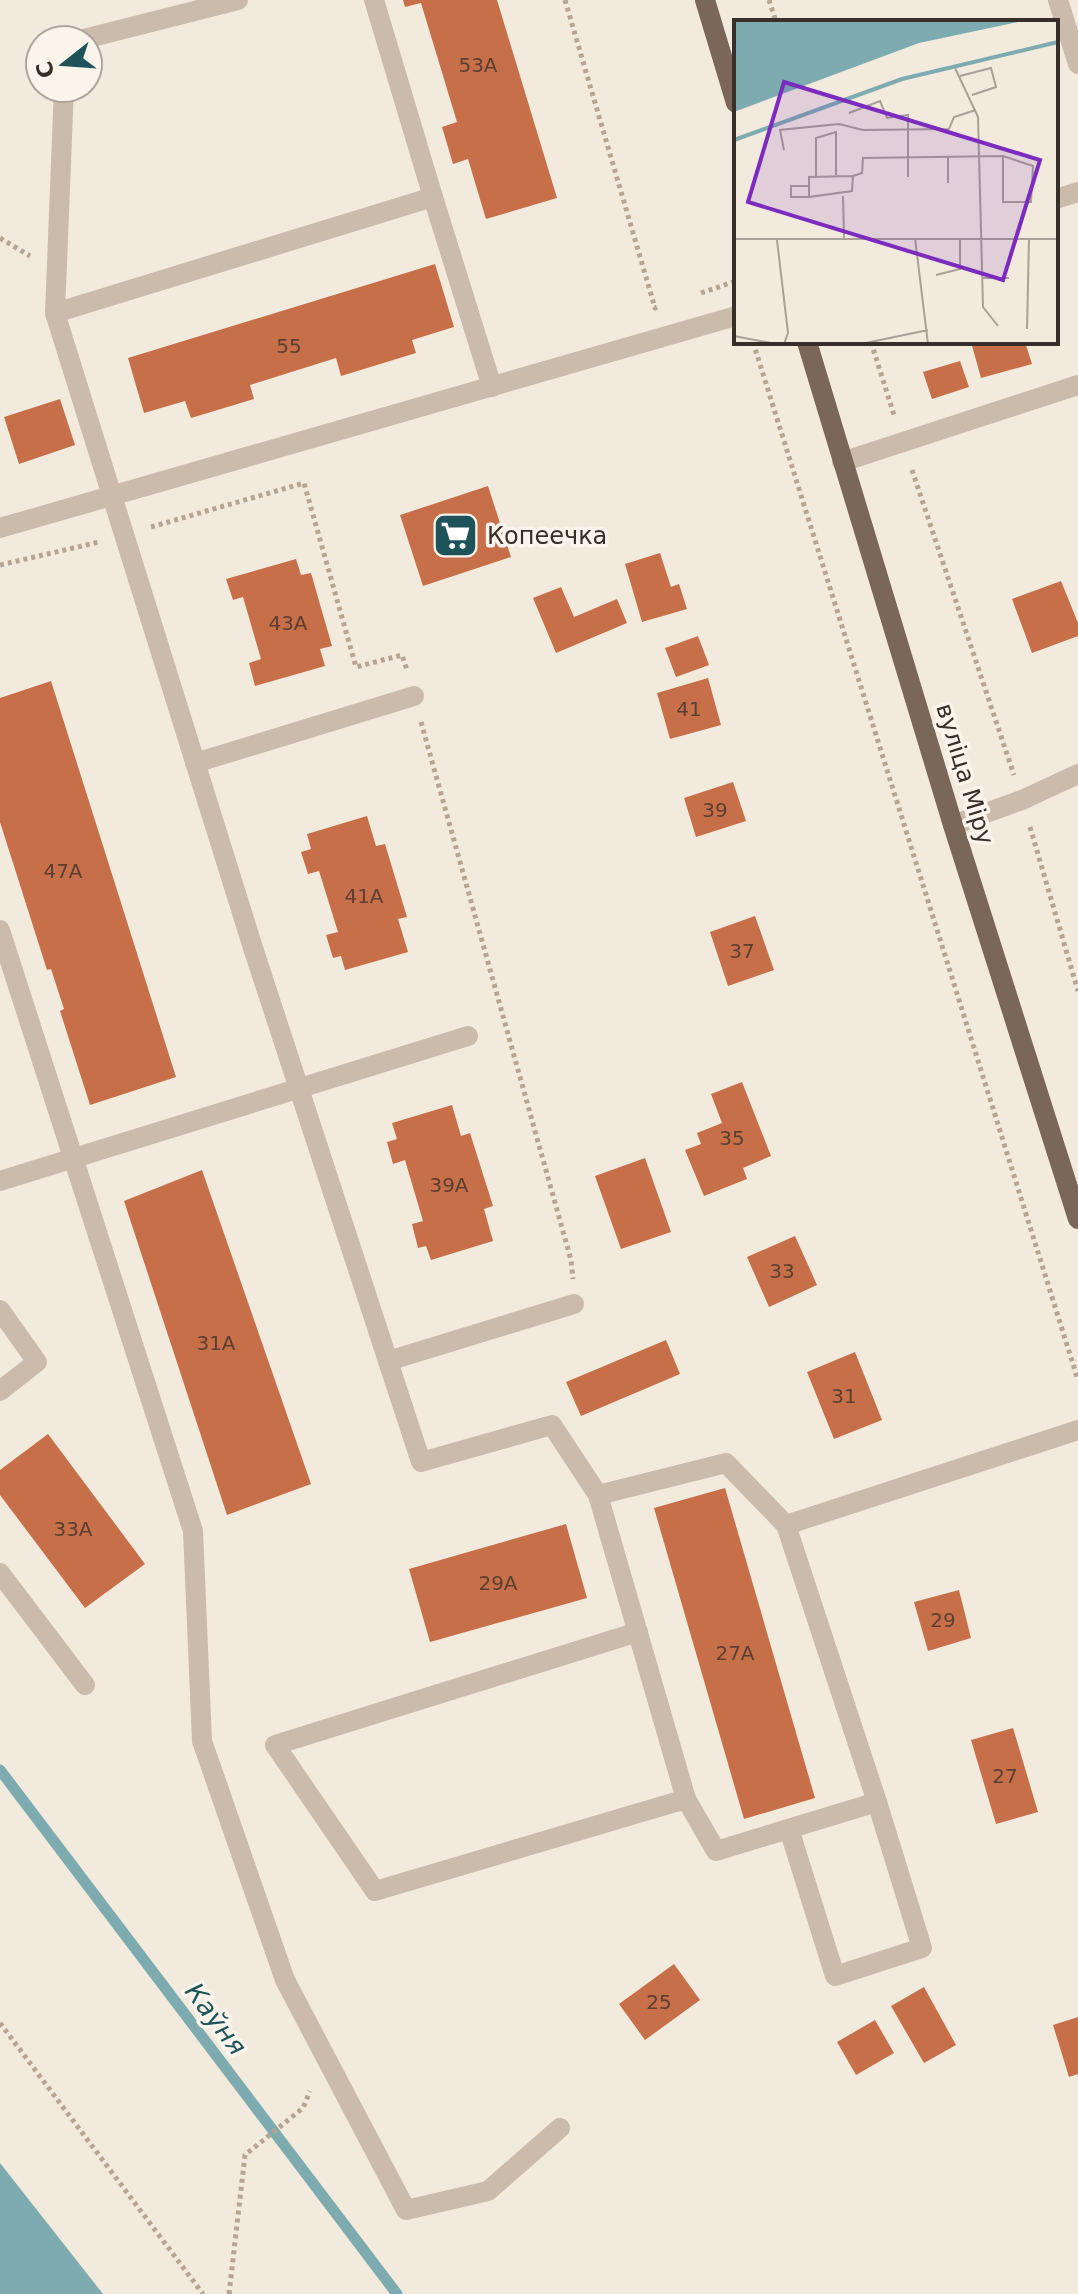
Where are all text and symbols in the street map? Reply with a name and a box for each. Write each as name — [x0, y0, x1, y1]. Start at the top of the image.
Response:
inset map — [734, 20, 1058, 344]
north arrow — [24, 24, 104, 104]
house number: 53А — [458, 53, 498, 77]
text: С — [31, 58, 60, 81]
house number: 55 — [276, 334, 302, 358]
supermarket icon: Копеечка — [432, 512, 480, 560]
place label: Копеечка — [487, 522, 607, 550]
house number: 43А — [268, 611, 308, 635]
house number: 41 — [676, 697, 702, 721]
street label: вуліца Міру — [930, 700, 1000, 848]
house number: 39 — [702, 798, 728, 822]
house number: 47А — [43, 859, 83, 883]
house number: 41А — [344, 884, 384, 908]
house number: 37 — [729, 939, 755, 963]
house number: 35 — [719, 1126, 745, 1150]
house number: 39А — [429, 1173, 469, 1197]
house number: 33 — [769, 1259, 795, 1283]
house number: 31А — [196, 1331, 236, 1355]
house number: 31 — [831, 1384, 857, 1408]
house number: 33А — [53, 1517, 93, 1541]
house number: 29А — [478, 1571, 518, 1595]
house number: 29 — [930, 1608, 956, 1632]
house number: 27А — [715, 1641, 755, 1665]
house number: 27 — [992, 1764, 1018, 1788]
water label: Каўня — [179, 1977, 253, 2061]
house number: 25 — [646, 1990, 672, 2014]

